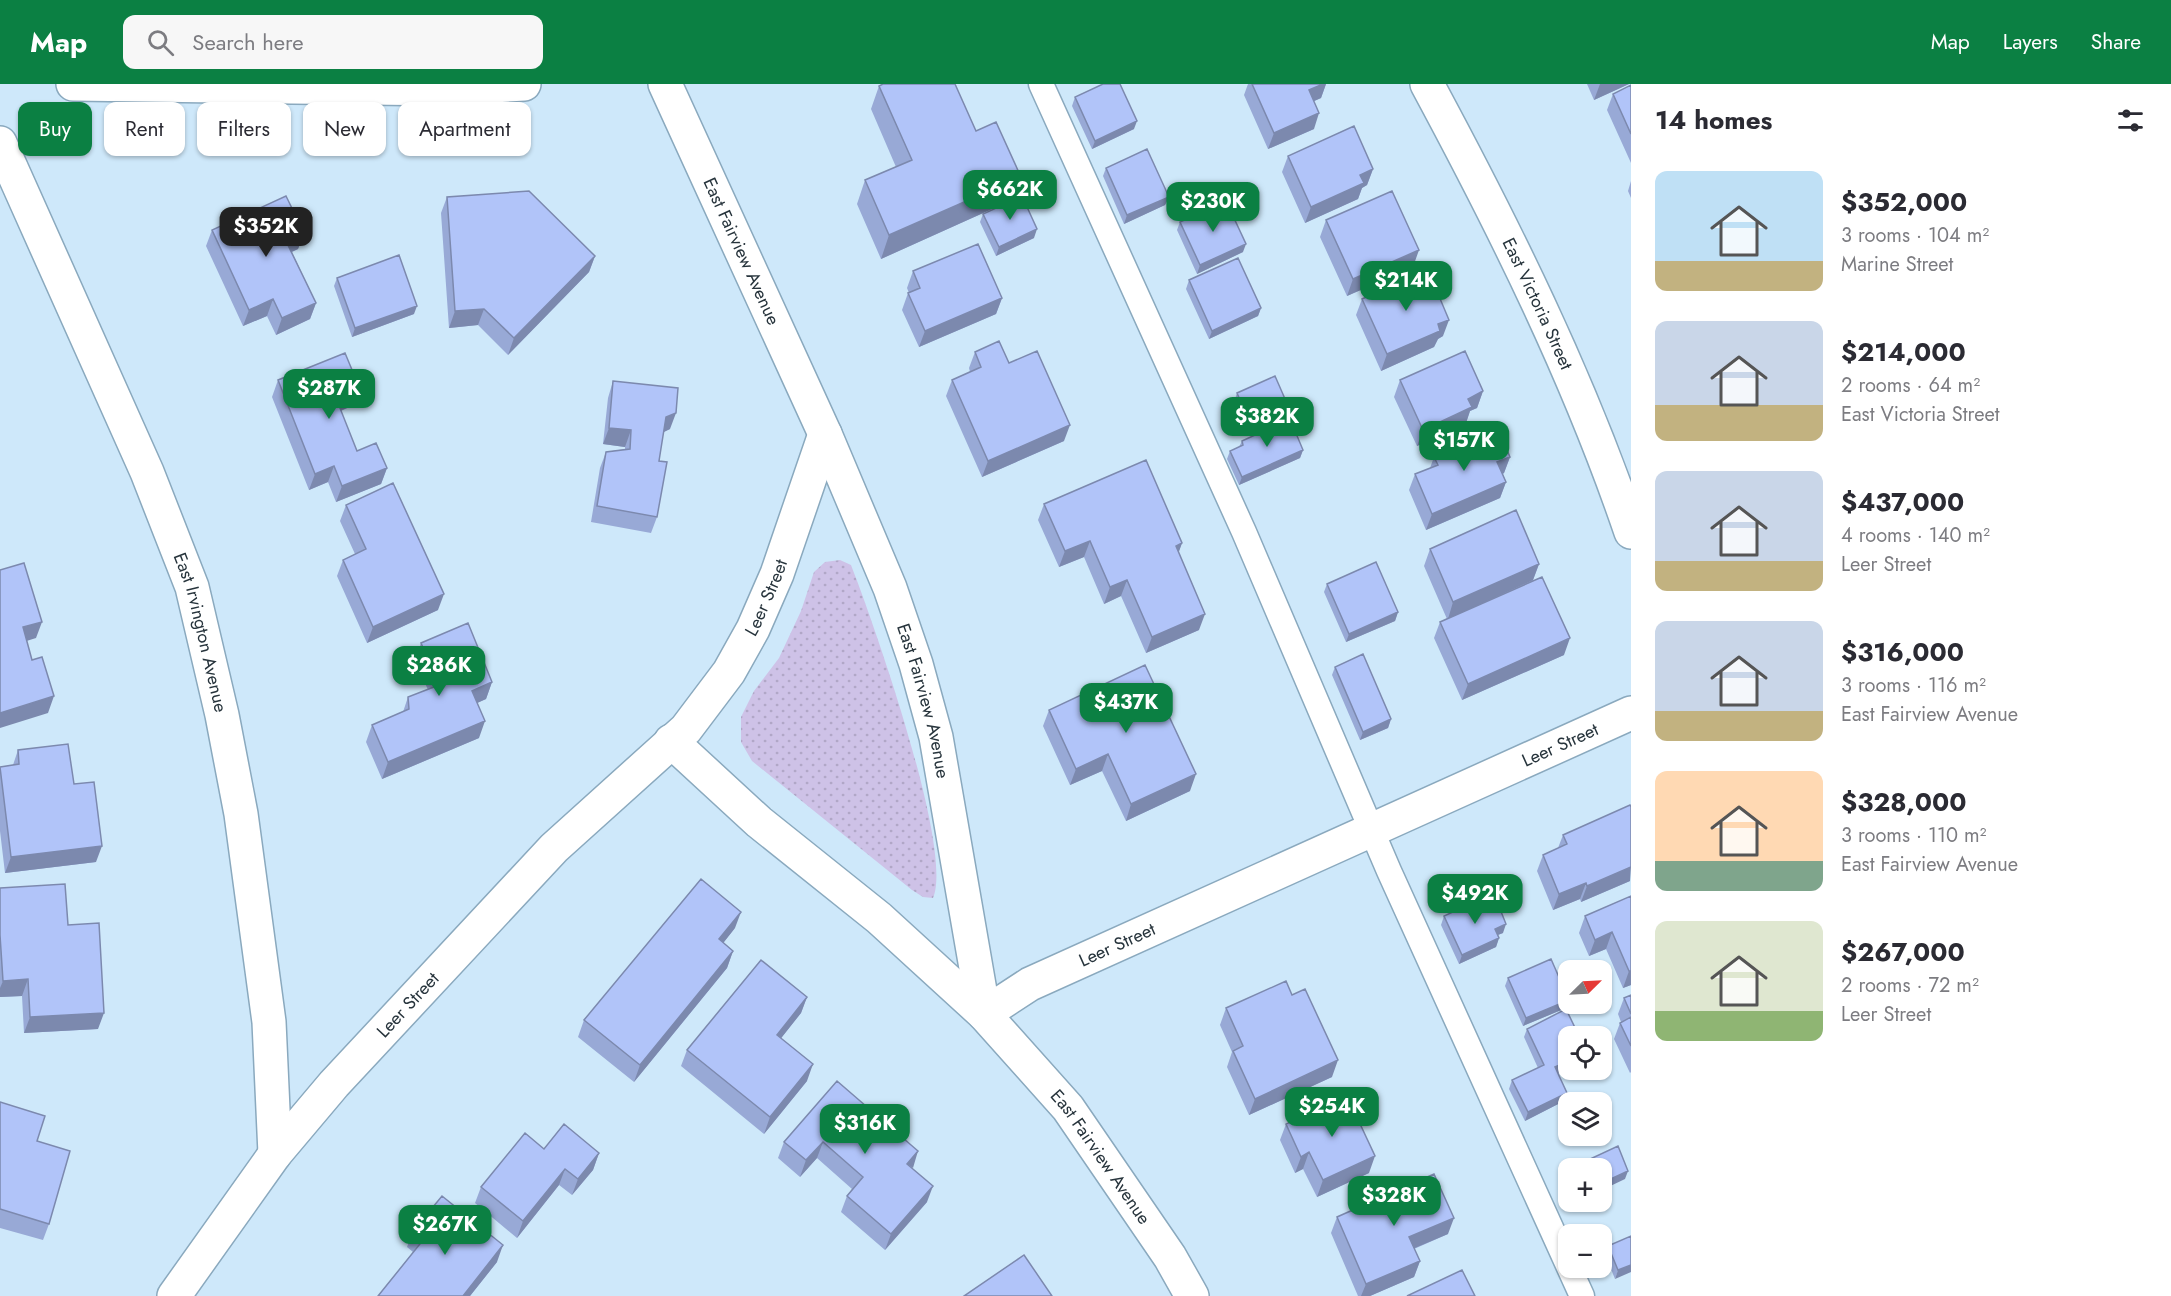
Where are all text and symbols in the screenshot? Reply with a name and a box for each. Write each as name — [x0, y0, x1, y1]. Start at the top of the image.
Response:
search box — [123, 15, 543, 69]
text: Map — [30, 22, 87, 63]
icon: search — [144, 26, 177, 59]
text: Search here — [192, 26, 304, 58]
text: Map — [1931, 27, 1970, 57]
text: Layers — [2003, 27, 2058, 57]
text: Share — [2091, 27, 2141, 57]
text: 14 homes — [1655, 101, 1772, 139]
chip: Buy — [18, 102, 92, 156]
chip: Rent — [104, 102, 185, 156]
chip: Filters — [197, 102, 291, 156]
chip: New — [303, 102, 386, 156]
chip: Apartment — [398, 102, 531, 156]
icon: filters — [2114, 104, 2147, 137]
pin: $662K — [968, 170, 1052, 221]
street label: East Fairview Avenue — [697, 173, 786, 329]
text: $662K — [977, 175, 1043, 204]
pin: $230K — [1171, 182, 1255, 233]
text: $352,000 — [1841, 183, 1967, 221]
text: $230K — [1180, 187, 1246, 216]
icon: home — [1703, 195, 1775, 267]
pin: $352K — [224, 207, 308, 258]
text: $352K — [234, 212, 298, 241]
text: 3 rooms · 104 m² — [1841, 221, 1989, 250]
street label: East Victoria Street — [1496, 233, 1580, 374]
text: Marine Street — [1841, 250, 1953, 279]
pin: $214K — [1364, 261, 1448, 312]
text: $214K — [1374, 266, 1438, 295]
text: $214,000 — [1841, 333, 1966, 371]
icon: home — [1703, 345, 1775, 417]
pin: $287K — [287, 369, 371, 420]
text: 2 rooms · 64 m² — [1841, 371, 1980, 400]
text: $287K — [297, 374, 361, 403]
pin: $382K — [1225, 397, 1309, 448]
text: East Victoria Street — [1841, 400, 2000, 429]
text: $382K — [1235, 402, 1299, 431]
pin: $157K — [1422, 421, 1506, 472]
text: $157K — [1433, 426, 1495, 455]
text: $437,000 — [1841, 483, 1964, 521]
icon: home — [1703, 495, 1775, 567]
text: 4 rooms · 140 m² — [1841, 521, 1990, 550]
street label: East Irvington Avenue — [167, 549, 234, 715]
text: Leer Street — [1841, 550, 1931, 579]
street label: Leer Street — [739, 555, 794, 641]
street label: East Fairview Avenue — [890, 620, 956, 780]
text: $316,000 — [1841, 633, 1964, 671]
icon: home — [1703, 645, 1775, 717]
pin: $286K — [397, 646, 481, 697]
text: $286K — [406, 651, 472, 680]
text: 3 rooms · 116 m² — [1841, 671, 1986, 700]
pin: $437K — [1084, 683, 1168, 734]
text: $437K — [1094, 688, 1158, 717]
text: East Fairview Avenue — [1841, 700, 2018, 729]
street label: Leer Street — [1518, 716, 1603, 774]
text: $328,000 — [1841, 783, 1966, 821]
icon: home — [1703, 795, 1775, 867]
text: 3 rooms · 110 m² — [1841, 821, 1987, 850]
text: East Fairview Avenue — [1841, 850, 2018, 879]
pin: $492K — [1433, 874, 1517, 925]
text: $492K — [1442, 879, 1508, 908]
street label: Leer Street — [1075, 916, 1160, 973]
text: $267,000 — [1841, 933, 1965, 971]
icon: home — [1703, 945, 1775, 1017]
north arrow — [1558, 960, 1612, 1014]
map controls — [1558, 960, 1612, 1278]
street label: Leer Street — [371, 966, 445, 1043]
text: 2 rooms · 72 m² — [1841, 971, 1979, 1000]
text: Leer Street — [1841, 1000, 1931, 1029]
button: locate — [1558, 1026, 1612, 1080]
street label: East Fairview Avenue — [1044, 1084, 1157, 1230]
pin: $254K — [1290, 1087, 1374, 1138]
text: $254K — [1299, 1092, 1365, 1121]
button: layers — [1558, 1092, 1612, 1146]
pin: $316K — [823, 1104, 907, 1155]
text: $316K — [834, 1109, 896, 1138]
button: + — [1558, 1158, 1612, 1212]
pin: $328K — [1352, 1176, 1436, 1227]
text: $328K — [1362, 1181, 1426, 1210]
pin: $267K — [403, 1205, 487, 1256]
text: $267K — [413, 1210, 477, 1239]
button: − — [1558, 1224, 1612, 1278]

